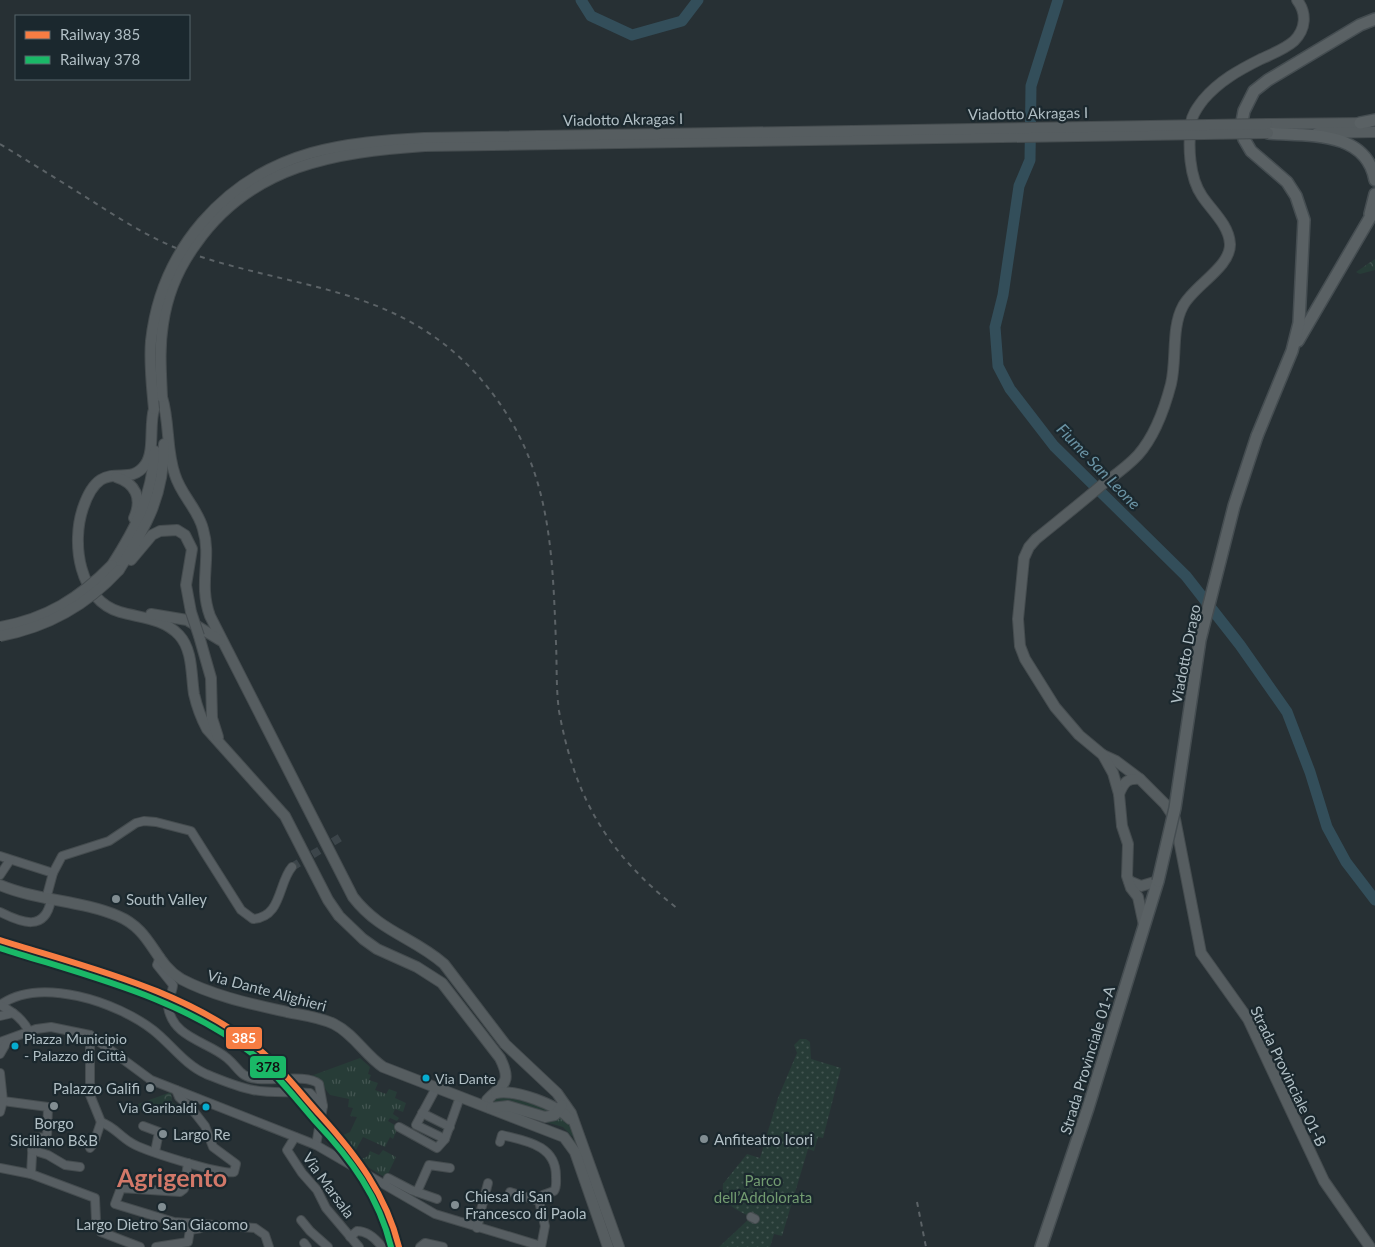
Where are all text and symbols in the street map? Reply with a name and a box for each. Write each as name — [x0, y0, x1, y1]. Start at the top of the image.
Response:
legend — [15, 15, 190, 80]
text: Railway 385 — [60, 25, 140, 43]
text: Railway 378 — [60, 50, 140, 68]
street label: Viadotto Akragas I — [968, 103, 1088, 123]
street label: Viadotto Akragas I — [563, 109, 683, 129]
water label: Fiume San Leone — [1053, 419, 1145, 513]
street label: Viadotto Drago — [1167, 603, 1203, 705]
place label: South Valley — [126, 890, 207, 908]
marker: South Valley — [110, 893, 122, 905]
street label: Via Dante Alighieri — [205, 965, 329, 1015]
street label: Strada Provinciale 01-A — [1056, 983, 1118, 1136]
street label: Strada Provinciale 01-B — [1247, 1003, 1331, 1149]
line badge: 385 — [225, 1026, 263, 1050]
text: 385 — [232, 1029, 256, 1046]
place label: Piazza Municipio - Palazzo di Città — [24, 1030, 127, 1064]
marker: Piazza Municipio - Palazzo di Città — [10, 1041, 20, 1051]
line badge: 378 — [249, 1055, 287, 1079]
text: 378 — [256, 1058, 280, 1075]
place label: Via Dante — [435, 1070, 496, 1087]
marker: Via Dante — [421, 1073, 431, 1083]
place label: Palazzo Galifi — [53, 1079, 140, 1097]
marker: Palazzo Galifi — [144, 1082, 156, 1094]
place label: Via Garibaldi — [119, 1099, 197, 1116]
marker: Borgo Siciliano B&B — [48, 1100, 60, 1112]
marker: Via Garibaldi — [201, 1102, 211, 1112]
place label: Borgo Siciliano B&B — [10, 1114, 98, 1149]
place label: Largo Re — [173, 1125, 230, 1143]
marker: Largo Re — [157, 1128, 169, 1140]
place label: Anfiteatro Icori — [714, 1130, 813, 1148]
marker: Anfiteatro Icori — [698, 1133, 710, 1145]
street label: Via Marsala — [299, 1149, 359, 1221]
district label: Agrigento — [116, 1162, 227, 1192]
park label: Parco dell’Addolorata — [714, 1171, 812, 1206]
place label: Chiesa di San Francesco di Paola — [465, 1187, 586, 1222]
marker: Chiesa di San Francesco di Paola — [449, 1199, 461, 1211]
marker: Largo Dietro San Giacomo — [156, 1201, 168, 1213]
place label: Largo Dietro San Giacomo — [76, 1215, 248, 1233]

